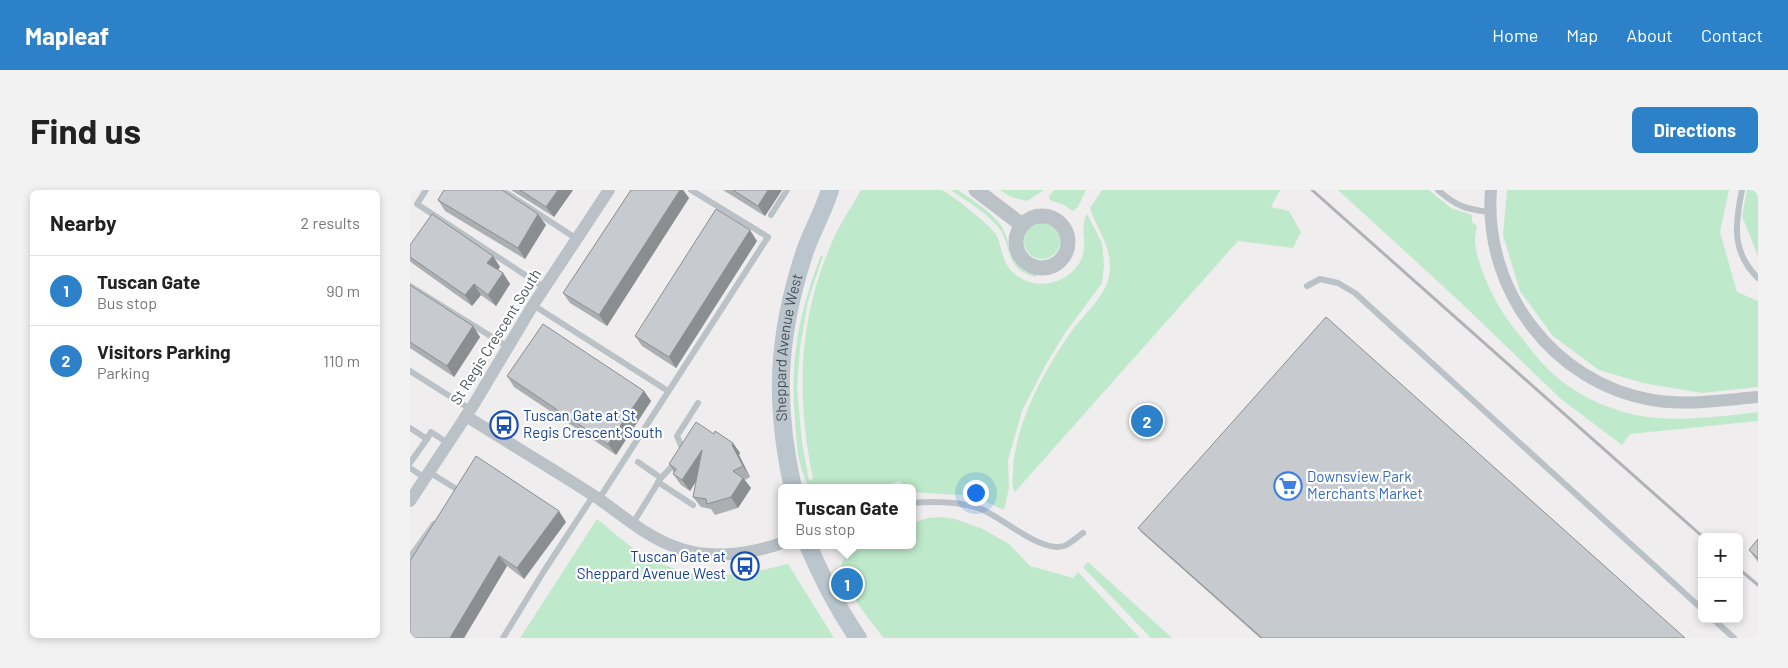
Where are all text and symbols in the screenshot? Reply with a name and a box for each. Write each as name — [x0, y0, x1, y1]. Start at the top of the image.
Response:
text: Mapleaf — [25, 21, 109, 50]
text: Home — [1492, 24, 1538, 46]
text: Map — [1566, 24, 1598, 46]
text: About — [1626, 24, 1673, 46]
text: Contact — [1701, 24, 1763, 46]
button: Directions — [1632, 107, 1758, 153]
text: Find us — [30, 109, 141, 151]
text: Nearby — [50, 210, 116, 235]
text: 2 results — [301, 213, 360, 232]
street label: St Regis Crescent South — [446, 265, 544, 408]
text: Tuscan Gate — [97, 270, 200, 293]
street label: Sheppard Avenue West — [771, 271, 806, 422]
text: 1 — [63, 281, 69, 300]
text: 90 m — [326, 281, 360, 300]
text: Bus stop — [97, 293, 157, 312]
text: Visitors Parking — [97, 340, 231, 363]
text: 2 — [62, 351, 70, 370]
text: 110 m — [323, 351, 360, 370]
text: Parking — [97, 363, 150, 382]
pin: 2 — [1131, 402, 1163, 440]
place label: Tuscan Gate at St Regis Crescent South — [523, 406, 663, 441]
bus stop icon: Tuscan Gate at St Regis Crescent South — [489, 410, 519, 440]
place label: Downsview Park Merchants Market — [1307, 467, 1423, 502]
supermarket icon: Downsview Park Merchants Market — [1273, 471, 1303, 501]
your location — [963, 480, 989, 506]
popup — [778, 484, 916, 549]
text: Tuscan Gate — [795, 496, 899, 519]
text: Bus stop — [795, 519, 855, 538]
map controls — [1698, 533, 1743, 623]
button: + — [1698, 533, 1743, 578]
place label: Tuscan Gate at Sheppard Avenue West — [577, 547, 726, 582]
bus stop icon: Tuscan Gate at Sheppard Avenue West — [730, 551, 760, 581]
pin: 1 — [831, 565, 863, 603]
button: − — [1698, 578, 1743, 623]

